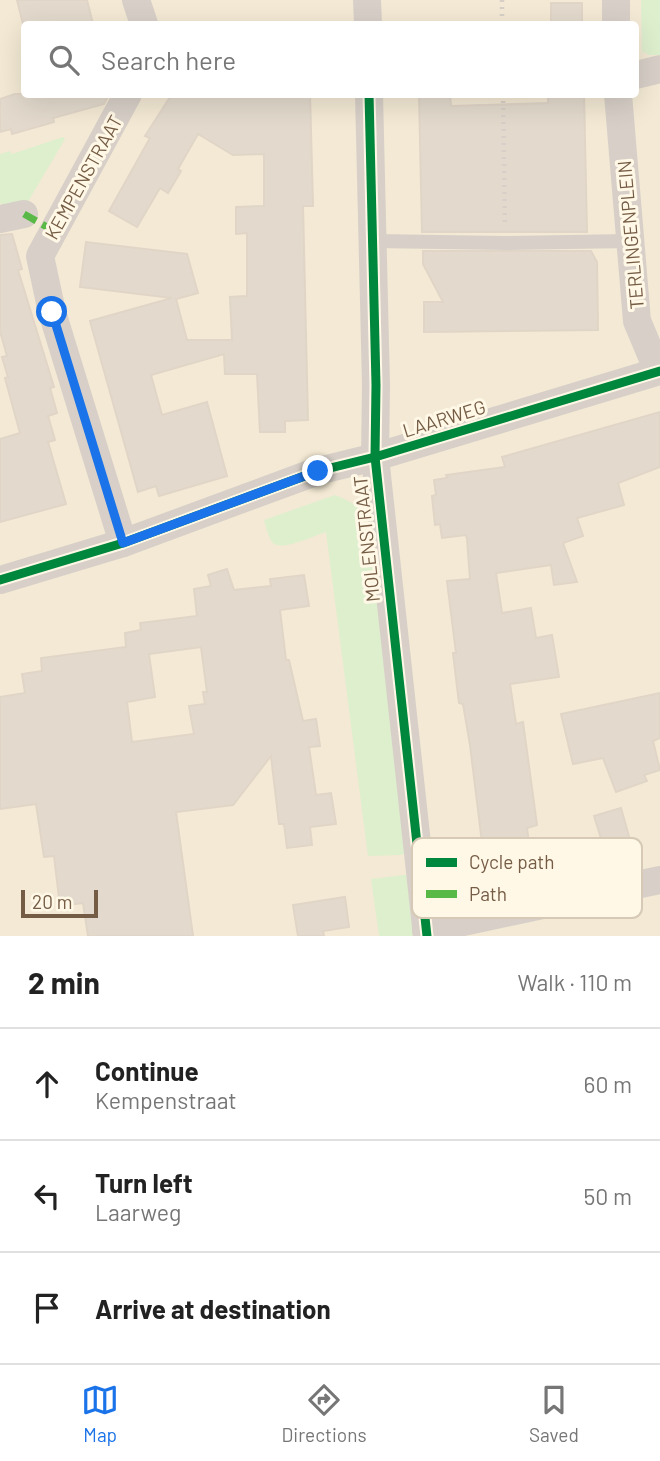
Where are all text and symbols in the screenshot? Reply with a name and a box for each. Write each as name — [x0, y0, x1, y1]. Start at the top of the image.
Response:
search box — [21, 21, 639, 98]
icon: search — [45, 41, 83, 79]
text: Search here — [101, 44, 236, 75]
street label: KEMPENSTRAAT — [39, 111, 127, 243]
street label: TERLINGENPLEIN — [612, 160, 648, 310]
route start — [36, 296, 67, 327]
street label: LAARWEG — [400, 394, 488, 442]
route end — [302, 455, 333, 486]
street label: MOLENSTRAAT — [348, 475, 384, 603]
legend — [412, 838, 642, 918]
text: Cycle path — [469, 850, 554, 873]
text: Path — [469, 882, 507, 905]
scale bar — [21, 887, 98, 919]
text: 20 m — [32, 890, 72, 913]
text: 2 min — [28, 964, 100, 1000]
text: Walk · 110 m — [518, 968, 632, 996]
text: Continue — [95, 1055, 199, 1086]
icon: ahead — [28, 1065, 66, 1103]
text: 60 m — [584, 1070, 632, 1098]
text: Kempenstraat — [95, 1086, 237, 1114]
text: Turn left — [95, 1167, 193, 1198]
icon: left — [28, 1177, 66, 1215]
text: 50 m — [584, 1182, 632, 1210]
text: Laarweg — [95, 1198, 181, 1226]
icon: arrive — [28, 1289, 66, 1327]
text: Arrive at destination — [95, 1293, 331, 1324]
tab: Map — [81, 1381, 119, 1446]
tab: Directions — [282, 1381, 367, 1446]
tab: Saved — [529, 1381, 579, 1446]

